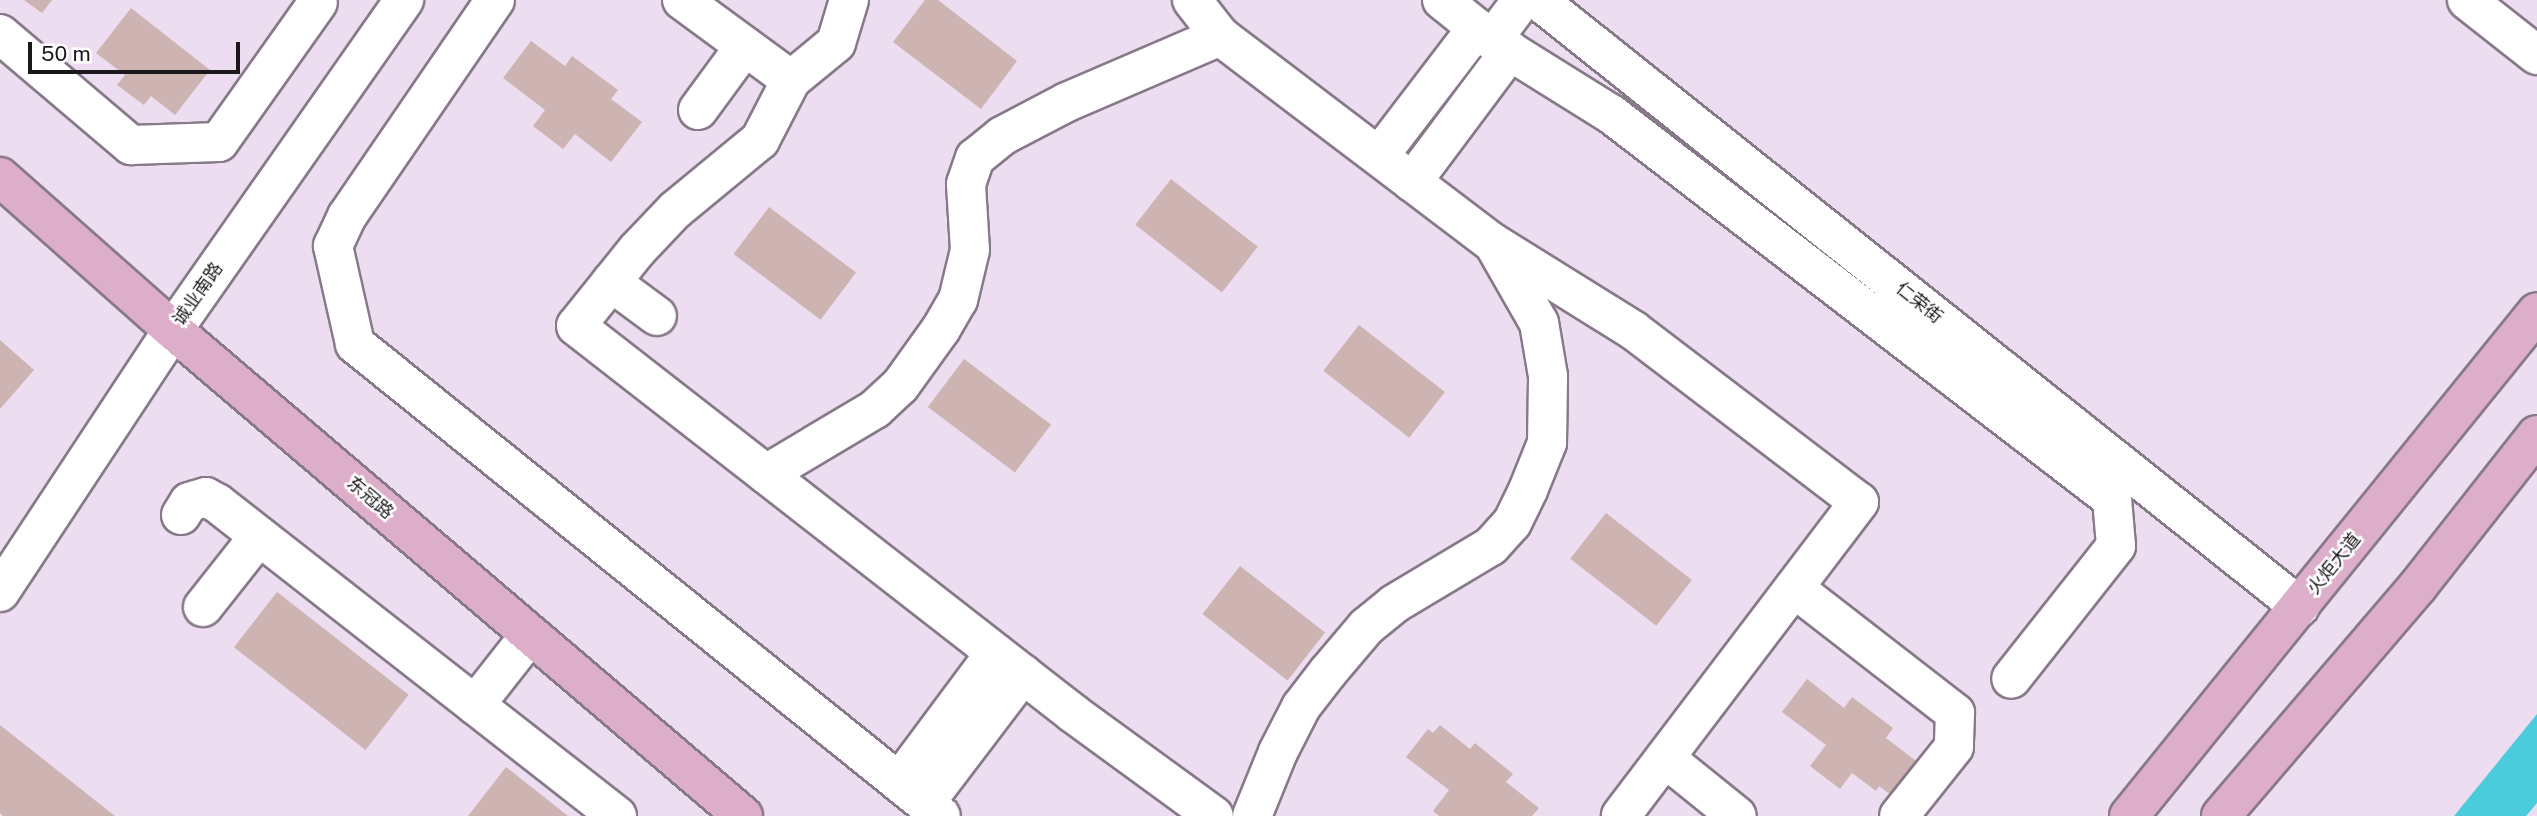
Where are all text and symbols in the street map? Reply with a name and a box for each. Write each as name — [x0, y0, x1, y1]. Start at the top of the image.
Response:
scale bar — [32, 28, 243, 72]
text: 50 m — [41, 41, 91, 66]
street label: 诚业南路 — [169, 258, 227, 330]
street label: 仁荣街 — [1891, 278, 1947, 328]
street label: 东冠路 — [342, 472, 398, 524]
street label: 火炬大道 — [2303, 529, 2365, 599]

